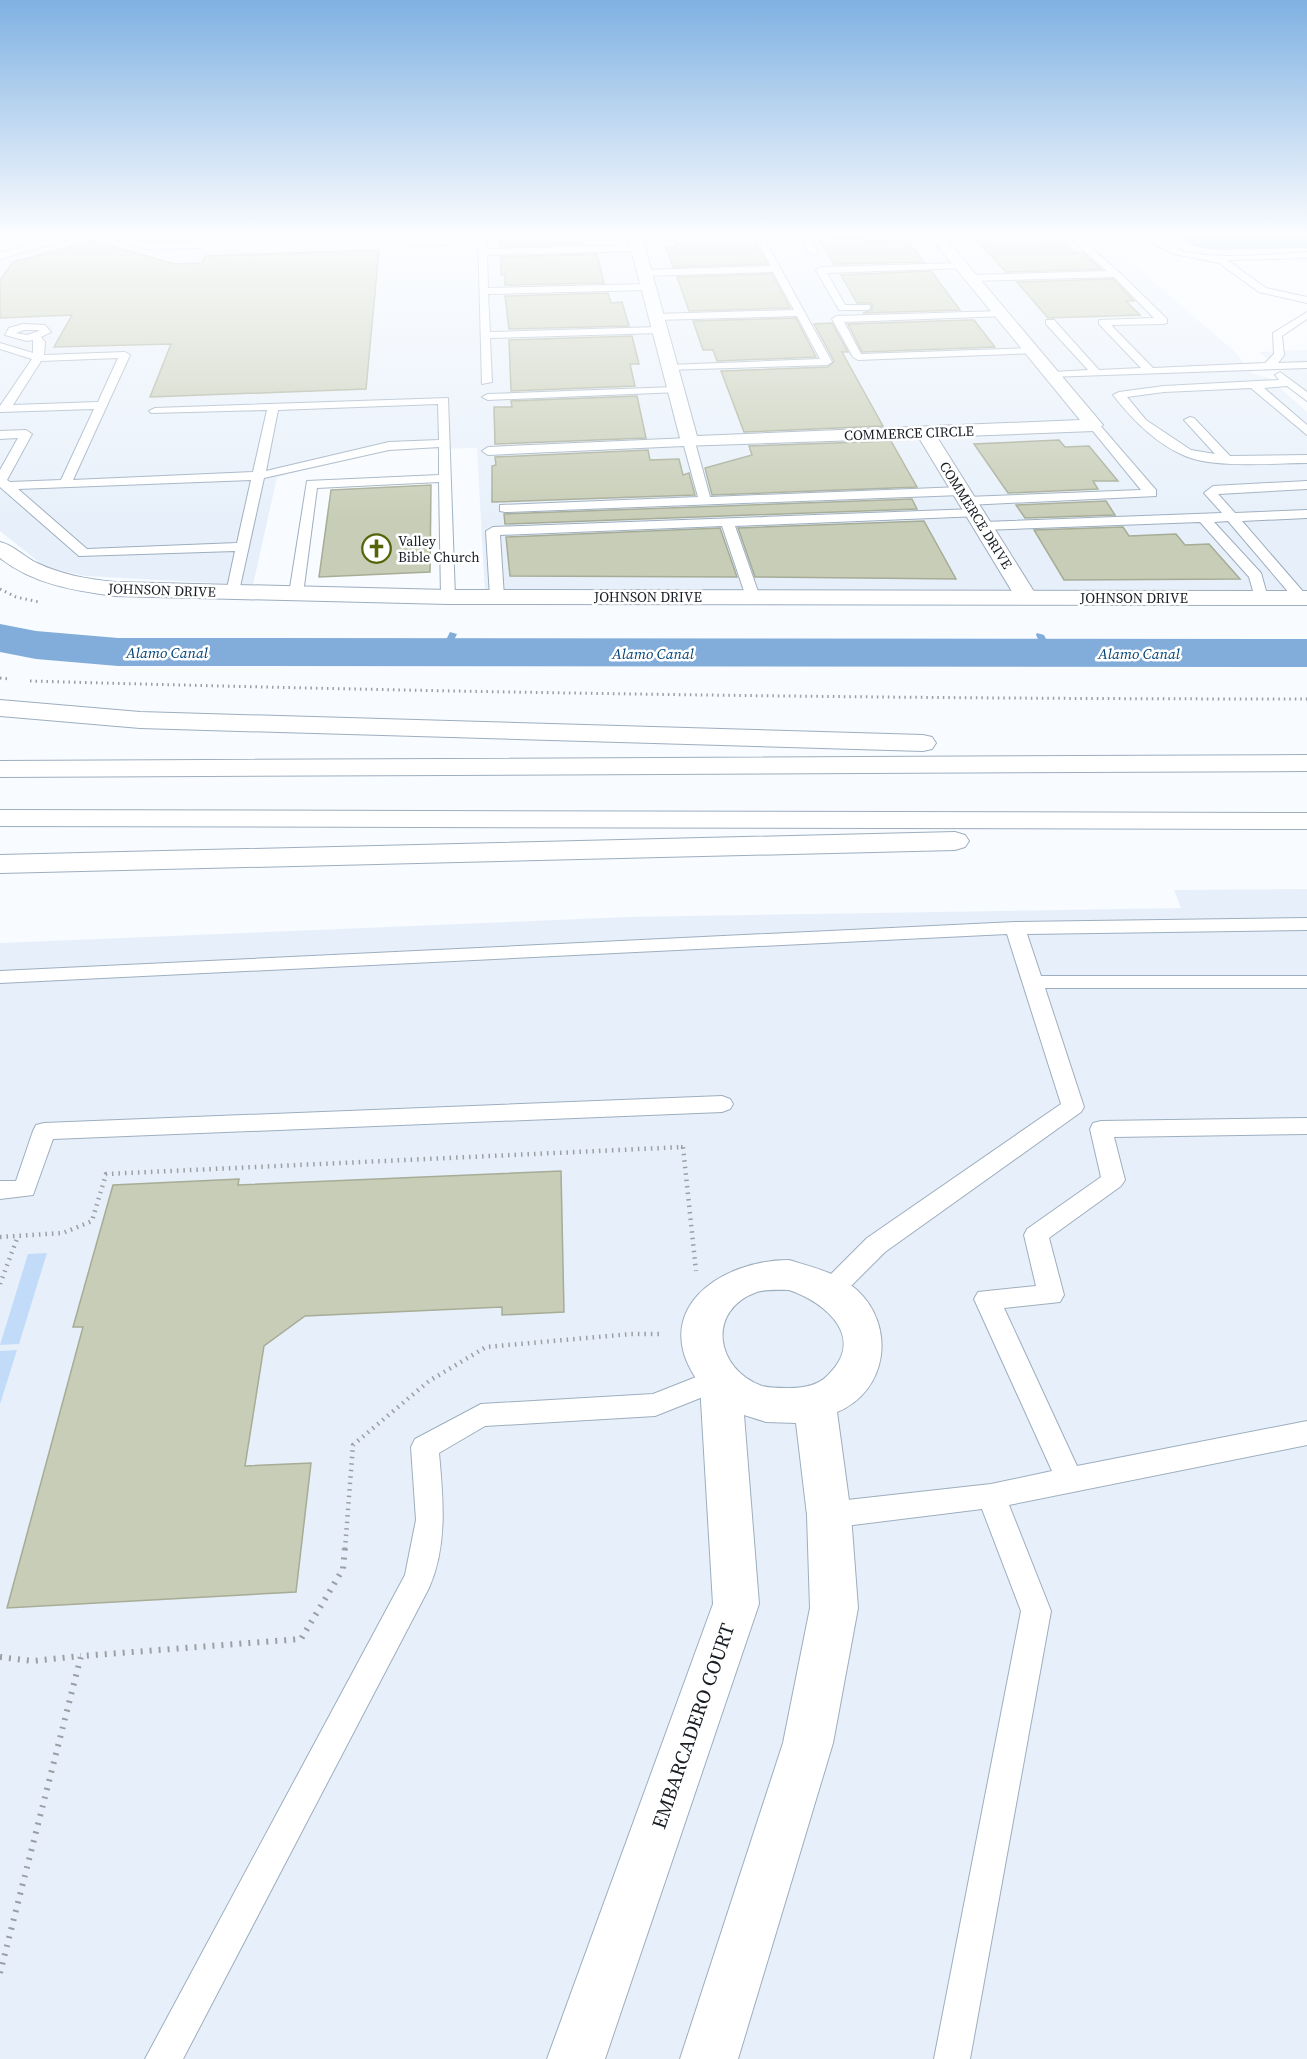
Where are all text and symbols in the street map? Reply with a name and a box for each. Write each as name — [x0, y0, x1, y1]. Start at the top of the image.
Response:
street label: COMMERCE CIRCLE — [844, 421, 974, 445]
street label: COMMERCE DRIVE — [935, 457, 1017, 573]
place label: Valley Bible Church — [398, 531, 480, 567]
church icon: Valley Bible Church — [361, 533, 393, 565]
street label: JOHNSON DRIVE — [107, 578, 216, 602]
street label: JOHNSON DRIVE — [593, 587, 702, 607]
street label: JOHNSON DRIVE — [1079, 588, 1188, 608]
water label: Alamo Canal — [125, 642, 209, 663]
water label: Alamo Canal — [611, 643, 695, 664]
water label: Alamo Canal — [1097, 643, 1181, 664]
street label: EMBARCADERO COURT — [645, 1620, 741, 1832]

